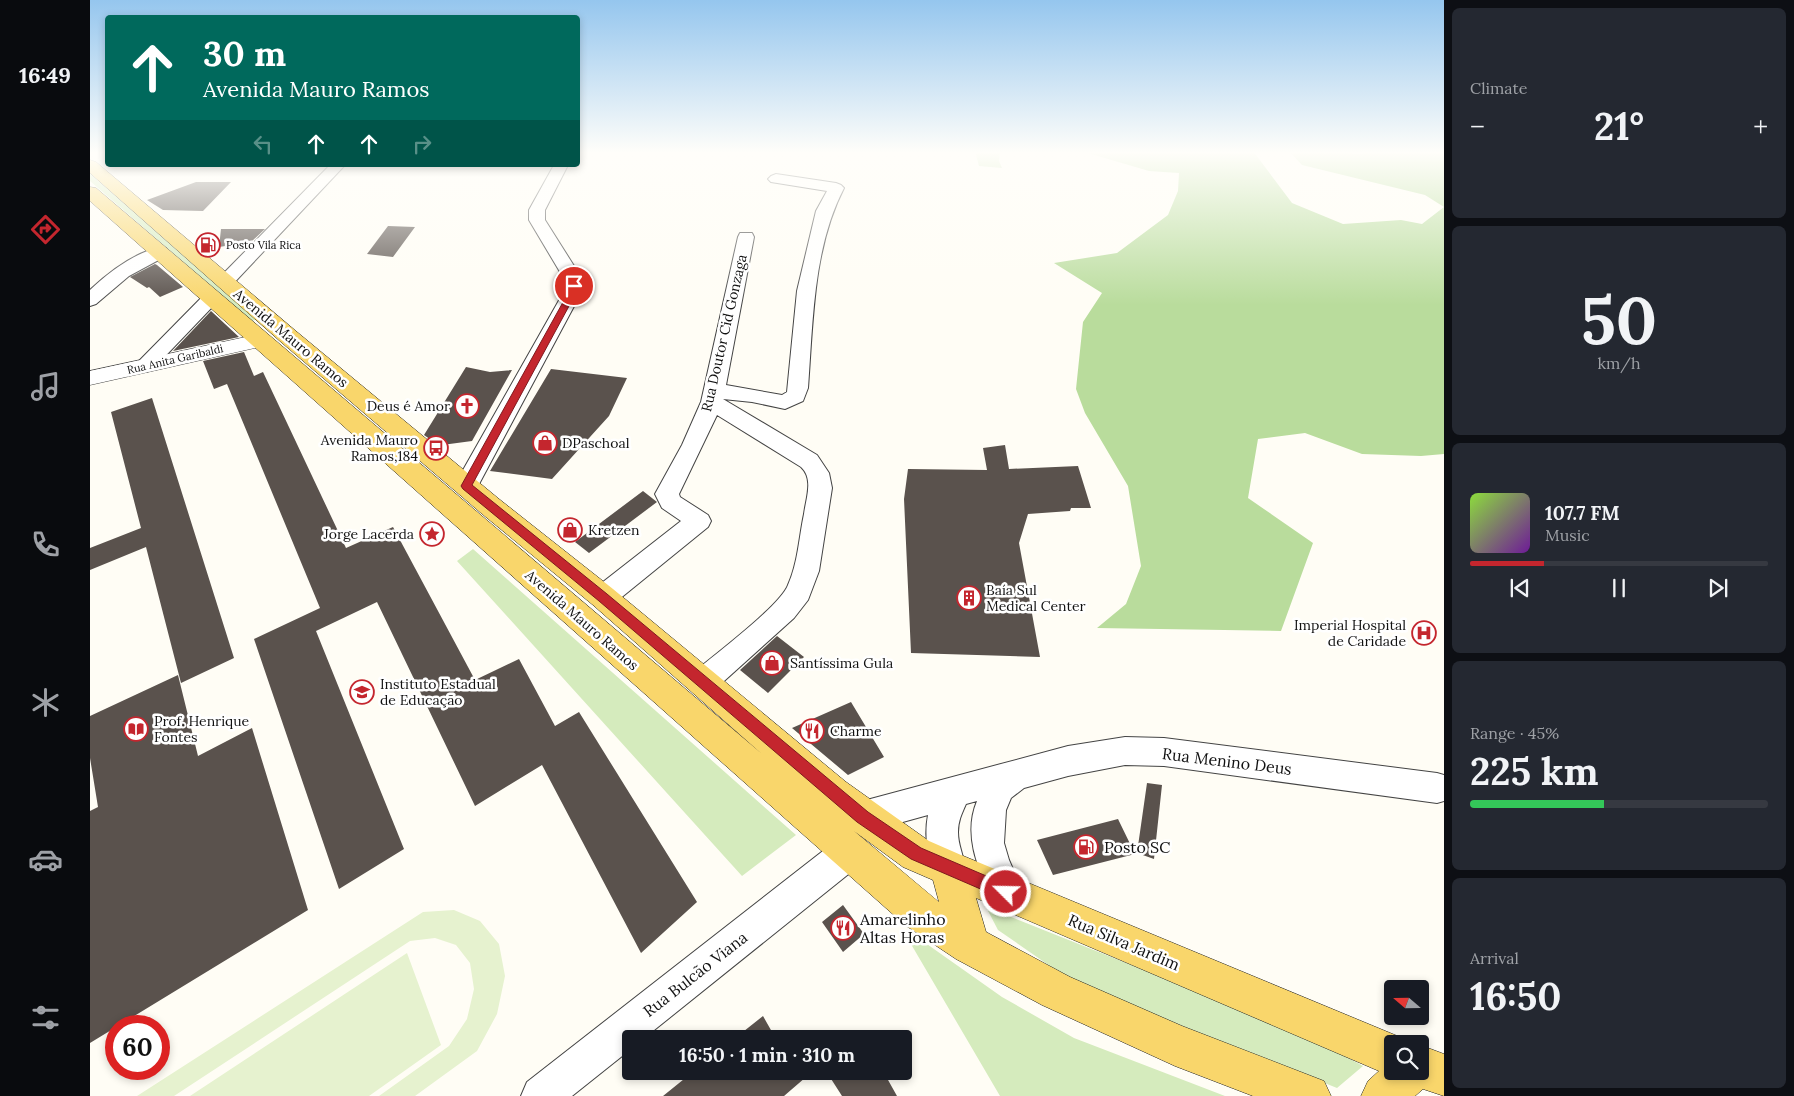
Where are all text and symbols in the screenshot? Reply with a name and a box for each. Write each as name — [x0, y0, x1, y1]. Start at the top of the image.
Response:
text: 30 m — [203, 31, 286, 76]
icon: ahead — [120, 35, 185, 100]
text: 16:49 — [19, 61, 71, 89]
text: Avenida Mauro Ramos — [203, 75, 430, 103]
text: Climate — [1470, 78, 1527, 98]
text: 21° — [1594, 102, 1644, 150]
text: − — [1470, 109, 1485, 145]
text: + — [1753, 109, 1768, 145]
icon: left — [249, 130, 277, 158]
icon: ahead — [302, 130, 330, 158]
icon: ahead — [355, 130, 383, 158]
icon: right — [408, 130, 436, 158]
icon: directions — [28, 212, 63, 247]
fuel station icon: Posto Vila Rica — [195, 232, 221, 258]
place label: Posto Vila Rica — [226, 238, 301, 252]
street label: Rua Doutor Cid Gonzaga — [697, 253, 751, 413]
pin — [553, 265, 595, 307]
icon: arrive — [560, 272, 588, 300]
text: 50 — [1581, 279, 1657, 362]
street label: Avenida Mauro Ramos — [229, 284, 352, 391]
street label: Rua Anita Garibaldi — [126, 341, 224, 377]
text: km/h — [1597, 353, 1641, 373]
icon: music — [28, 369, 63, 404]
church icon: Deus é Amor — [454, 393, 480, 419]
place label: Deus é Amor — [367, 397, 450, 415]
shop icon: DPaschoal — [532, 430, 558, 456]
place label: Avenida Mauro Ramos,184 — [320, 431, 418, 465]
place label: DPaschoal — [562, 434, 630, 452]
bus stop icon: Avenida Mauro Ramos,184 — [423, 435, 449, 461]
text: 107.7 FM — [1545, 501, 1620, 525]
shop icon: Kretzen — [557, 517, 583, 543]
place icon: Jorge Lacerda — [419, 521, 445, 547]
place label: Kretzen — [588, 521, 640, 539]
place label: Jorge Lacerda — [323, 525, 414, 543]
text: Music — [1545, 525, 1590, 545]
icon: phone — [28, 527, 63, 562]
street label: Avenida Mauro Ramos — [521, 565, 642, 674]
icon: previous — [1506, 574, 1534, 602]
icon: pause — [1605, 574, 1633, 602]
icon: next — [1704, 574, 1732, 602]
place label: Baía Sul Medical Center — [986, 581, 1086, 615]
building icon: Baía Sul Medical Center — [956, 585, 982, 611]
place label: Imperial Hospital de Caridade — [1294, 616, 1406, 650]
hospital icon: Imperial Hospital de Caridade — [1411, 620, 1437, 646]
shop icon: Santíssima Gula — [759, 650, 785, 676]
place label: Santíssima Gula — [790, 654, 893, 672]
place label: Instituto Estadual de Educação — [380, 675, 496, 709]
school or university icon: Instituto Estadual de Educação — [349, 679, 375, 705]
icon: climate — [28, 685, 63, 720]
place label: Prof. Henrique Fontes — [154, 712, 250, 746]
library icon: Prof. Henrique Fontes — [123, 716, 149, 742]
restaurant icon: Charme — [799, 718, 825, 744]
place label: Charme — [830, 722, 882, 740]
text: Range · 45% — [1470, 723, 1559, 743]
street label: Rua Menino Deus — [1161, 743, 1293, 779]
text: 225 km — [1470, 747, 1599, 795]
fuel station icon: Posto SC — [1073, 834, 1099, 860]
place label: Posto SC — [1104, 837, 1170, 857]
icon: car — [28, 842, 63, 877]
position arrow — [979, 865, 1031, 917]
place label: Amarelinho Altas Horas — [859, 909, 946, 947]
street label: Rua Silva Jardim — [1065, 909, 1183, 975]
restaurant icon: Amarelinho Altas Horas — [830, 915, 856, 941]
street label: Rua Bulcão Viana — [639, 927, 751, 1021]
text: Arrival — [1470, 948, 1519, 968]
text: 16:50 — [1470, 972, 1561, 1020]
north arrow — [1384, 980, 1429, 1025]
map controls — [1384, 980, 1429, 1080]
icon: filters — [28, 1000, 63, 1035]
speed limit sign: 60 — [105, 1015, 170, 1080]
button: search — [1384, 1035, 1429, 1080]
text: 16:50 · 1 min · 310 m — [679, 1043, 855, 1067]

